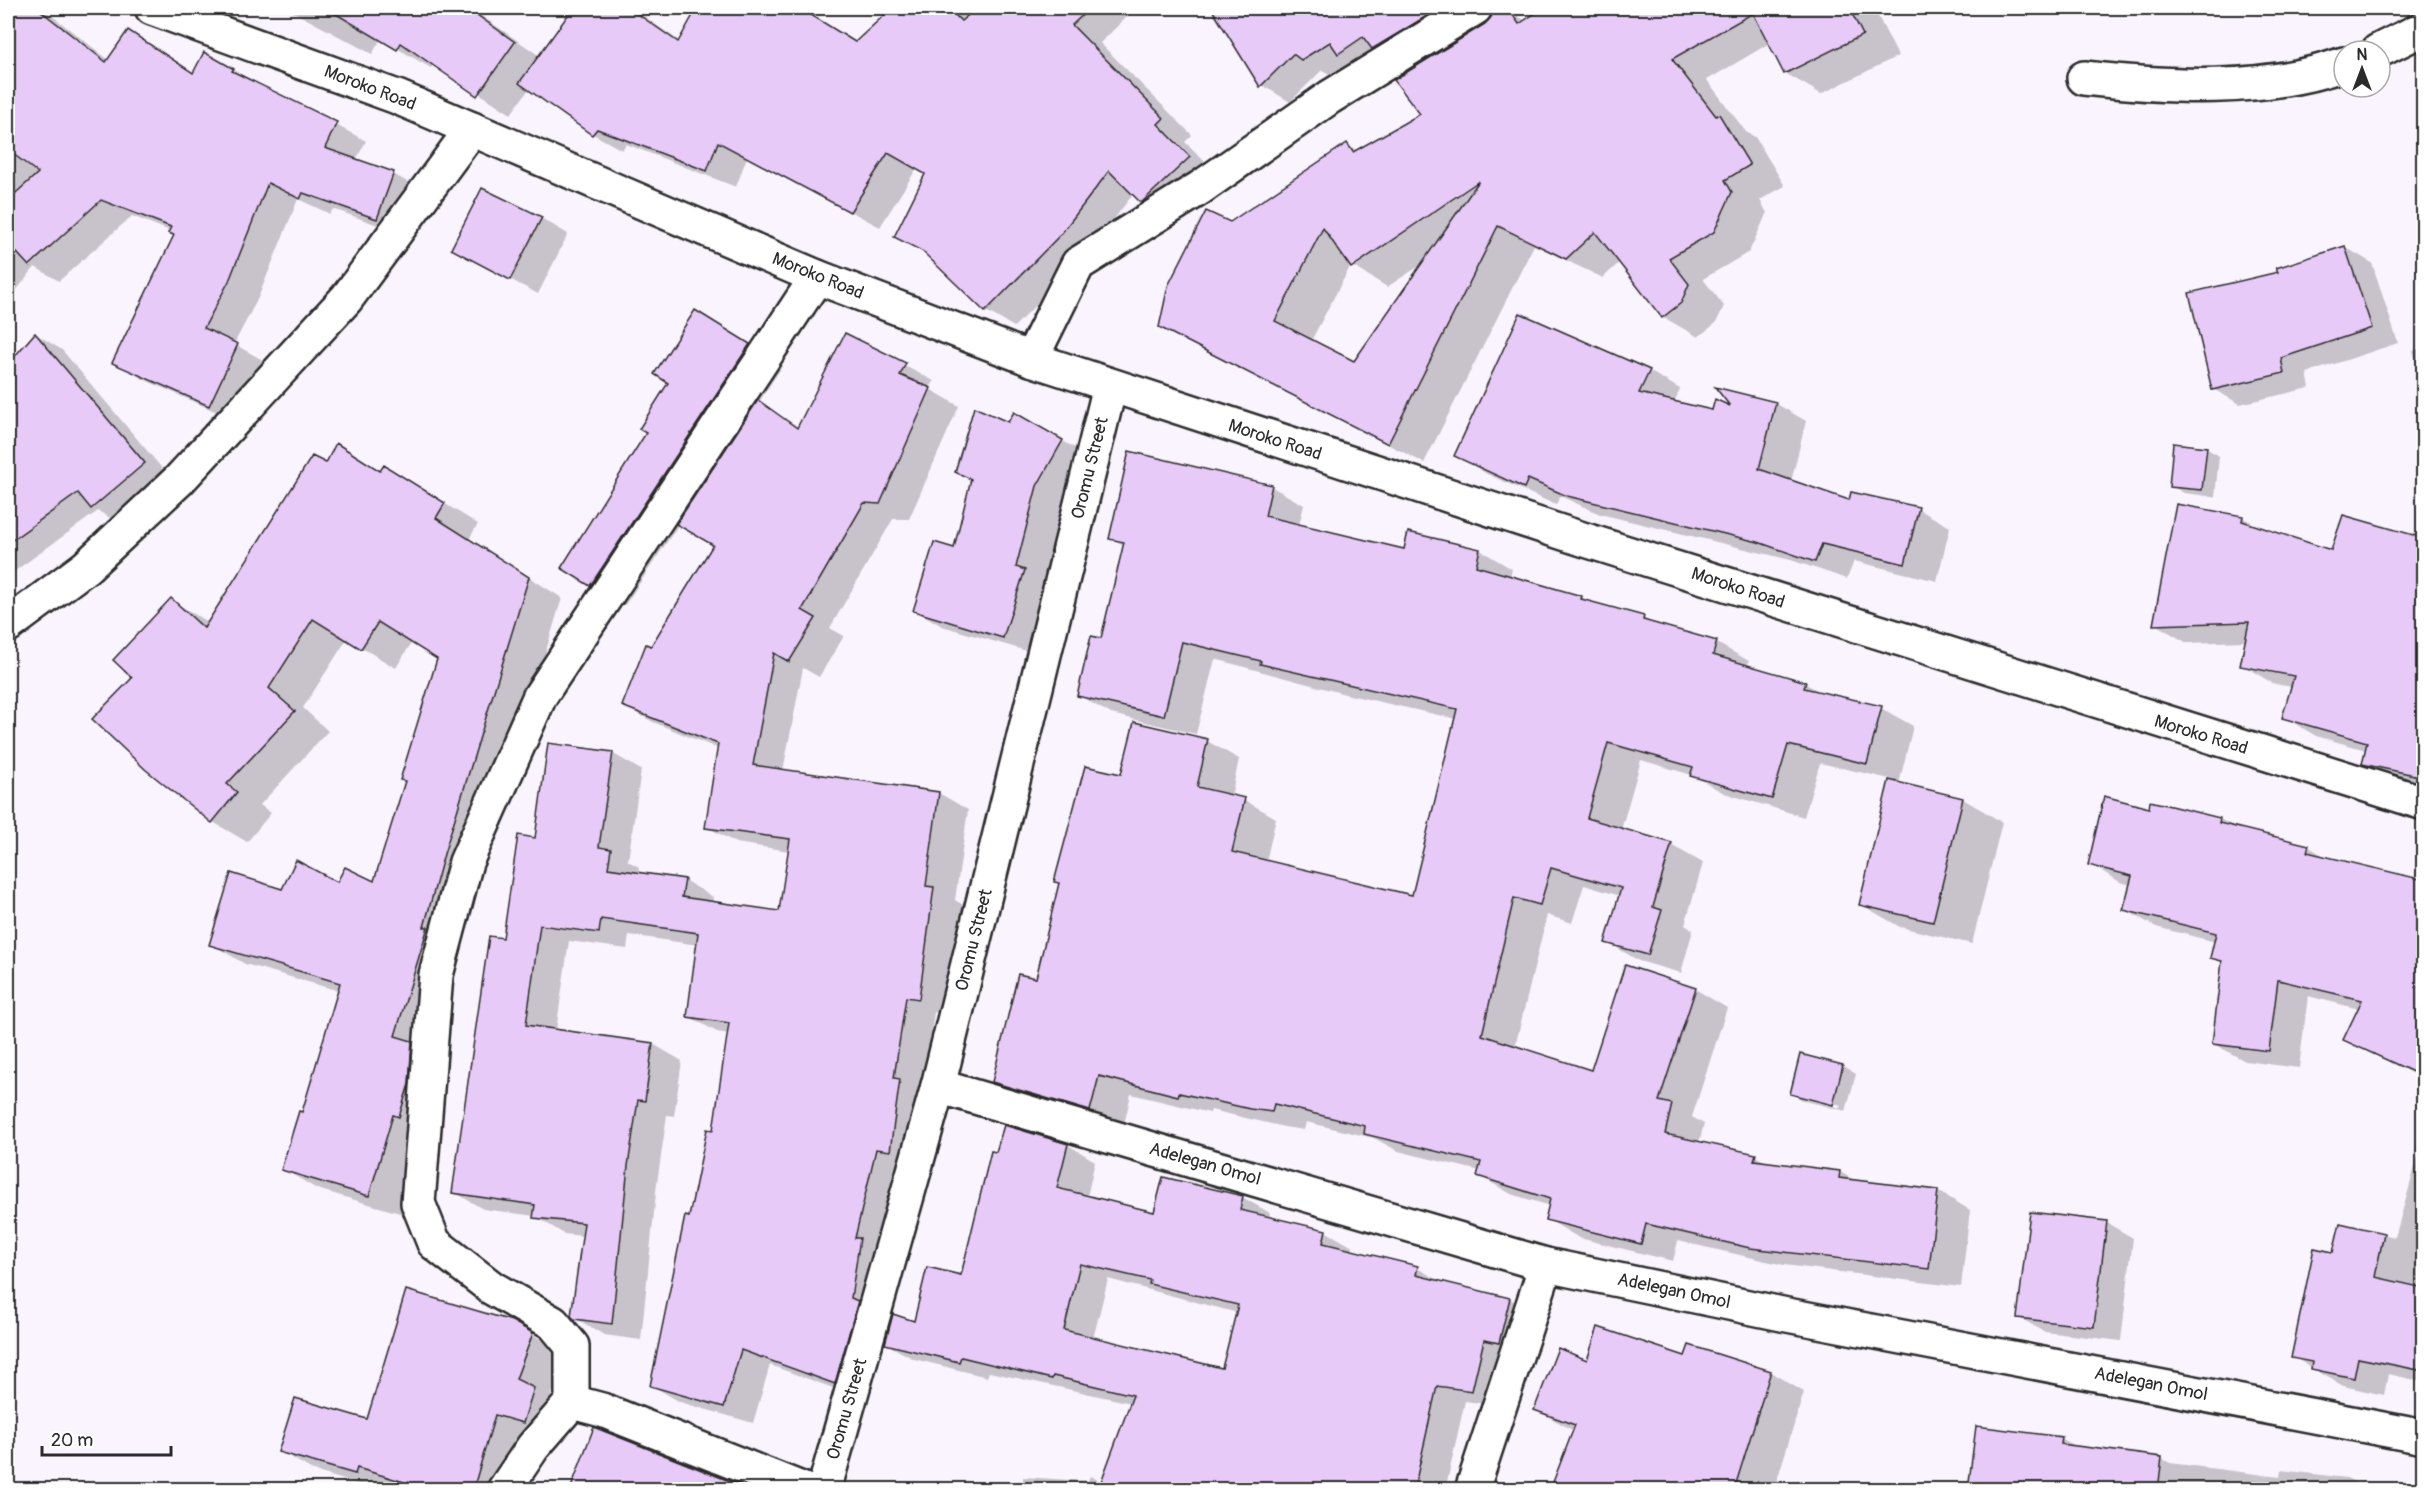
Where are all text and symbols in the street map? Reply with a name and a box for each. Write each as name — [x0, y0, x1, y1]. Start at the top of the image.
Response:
north arrow — [2332, 39, 2392, 99]
text: N — [2357, 45, 2368, 65]
street label: Moroko Road — [321, 60, 419, 116]
street label: Moroko Road — [769, 247, 867, 305]
street label: Oromu Street — [1066, 414, 1114, 521]
street label: Moroko Road — [1225, 414, 1325, 466]
street label: Moroko Road — [1688, 562, 1788, 614]
street label: Moroko Road — [2151, 710, 2251, 760]
street label: Oromu Street — [950, 886, 998, 993]
street label: Adelegan Omol — [1147, 1137, 1263, 1191]
street label: Adelegan Omol — [1615, 1268, 1733, 1314]
street label: Oromu Street — [822, 1355, 873, 1462]
street label: Adelegan Omol — [2092, 1362, 2210, 1406]
scale bar — [42, 1419, 171, 1457]
text: 20 m — [51, 1429, 93, 1452]

